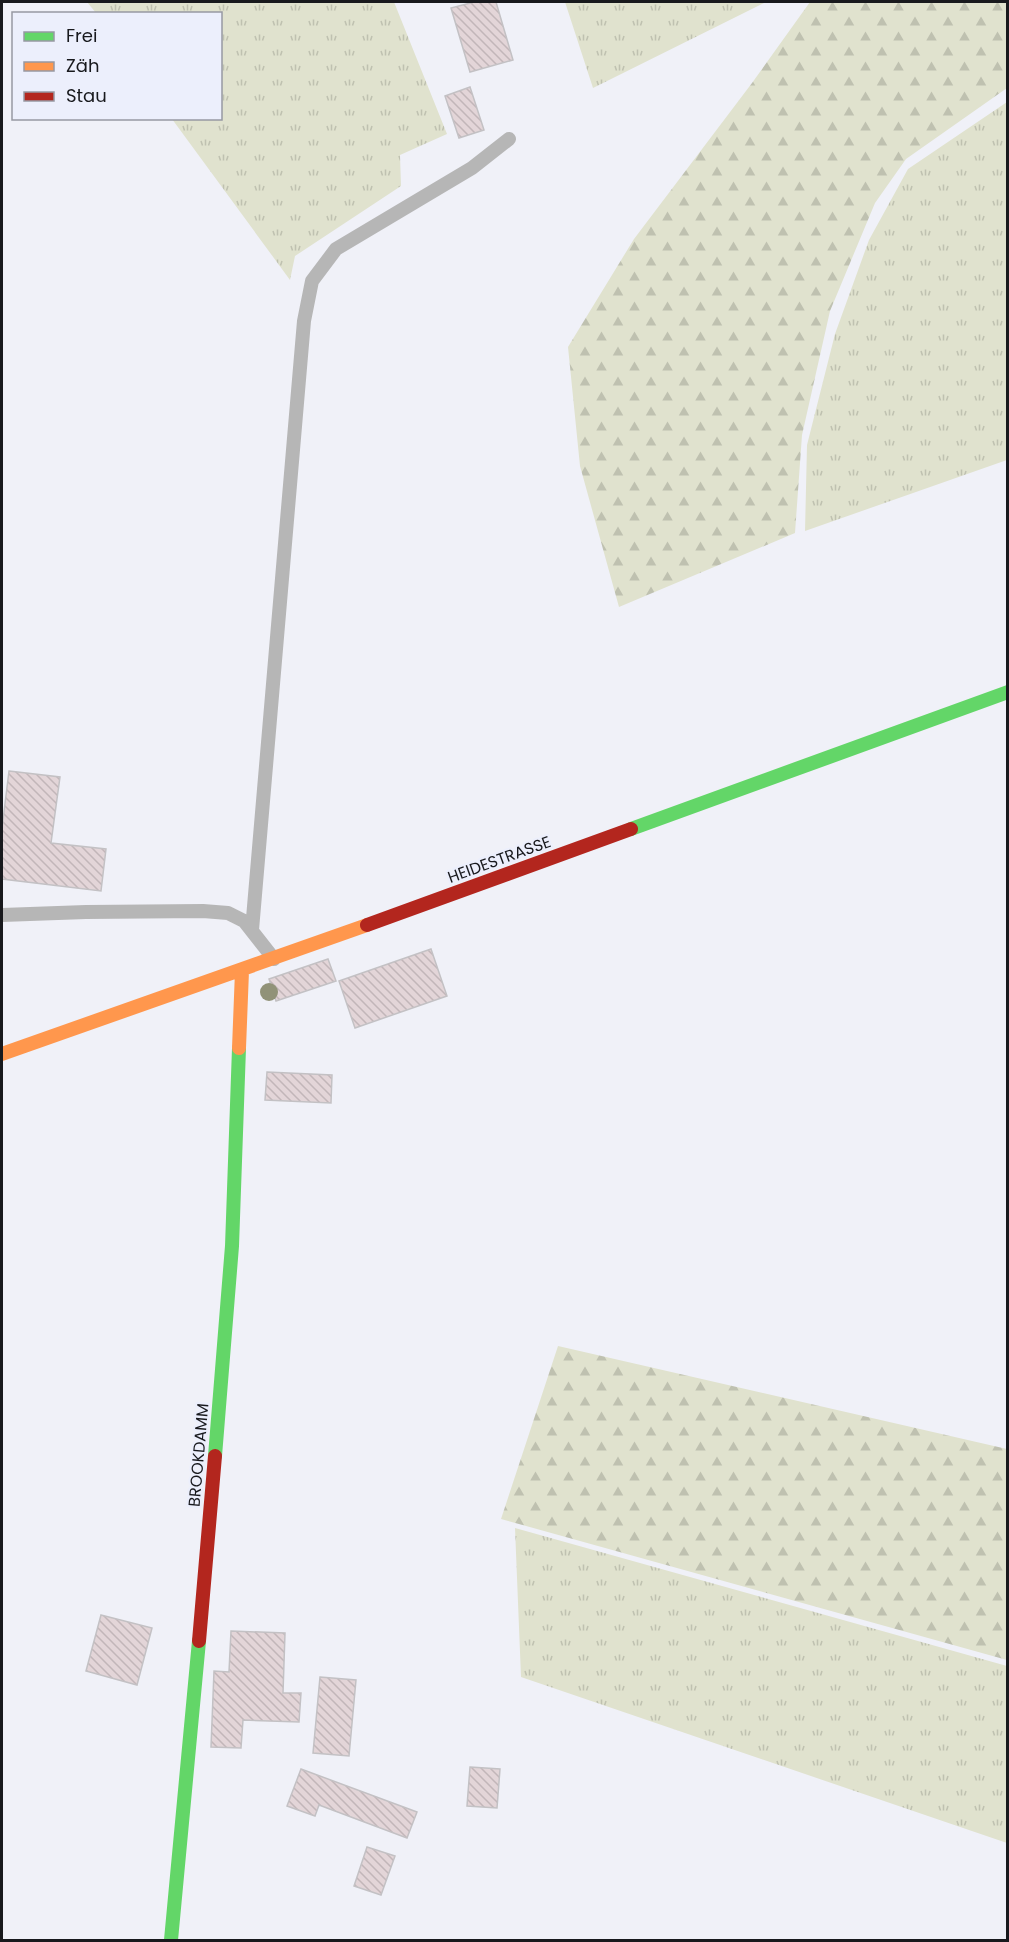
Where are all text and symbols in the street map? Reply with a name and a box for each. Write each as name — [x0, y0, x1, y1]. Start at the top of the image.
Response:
legend — [12, 12, 222, 120]
text: Frei — [66, 23, 97, 48]
text: Zäh — [66, 53, 99, 78]
text: Stau — [66, 83, 107, 108]
street label: HEIDESTRASSE — [444, 830, 554, 889]
street label: BROOKDAMM — [183, 1402, 214, 1508]

